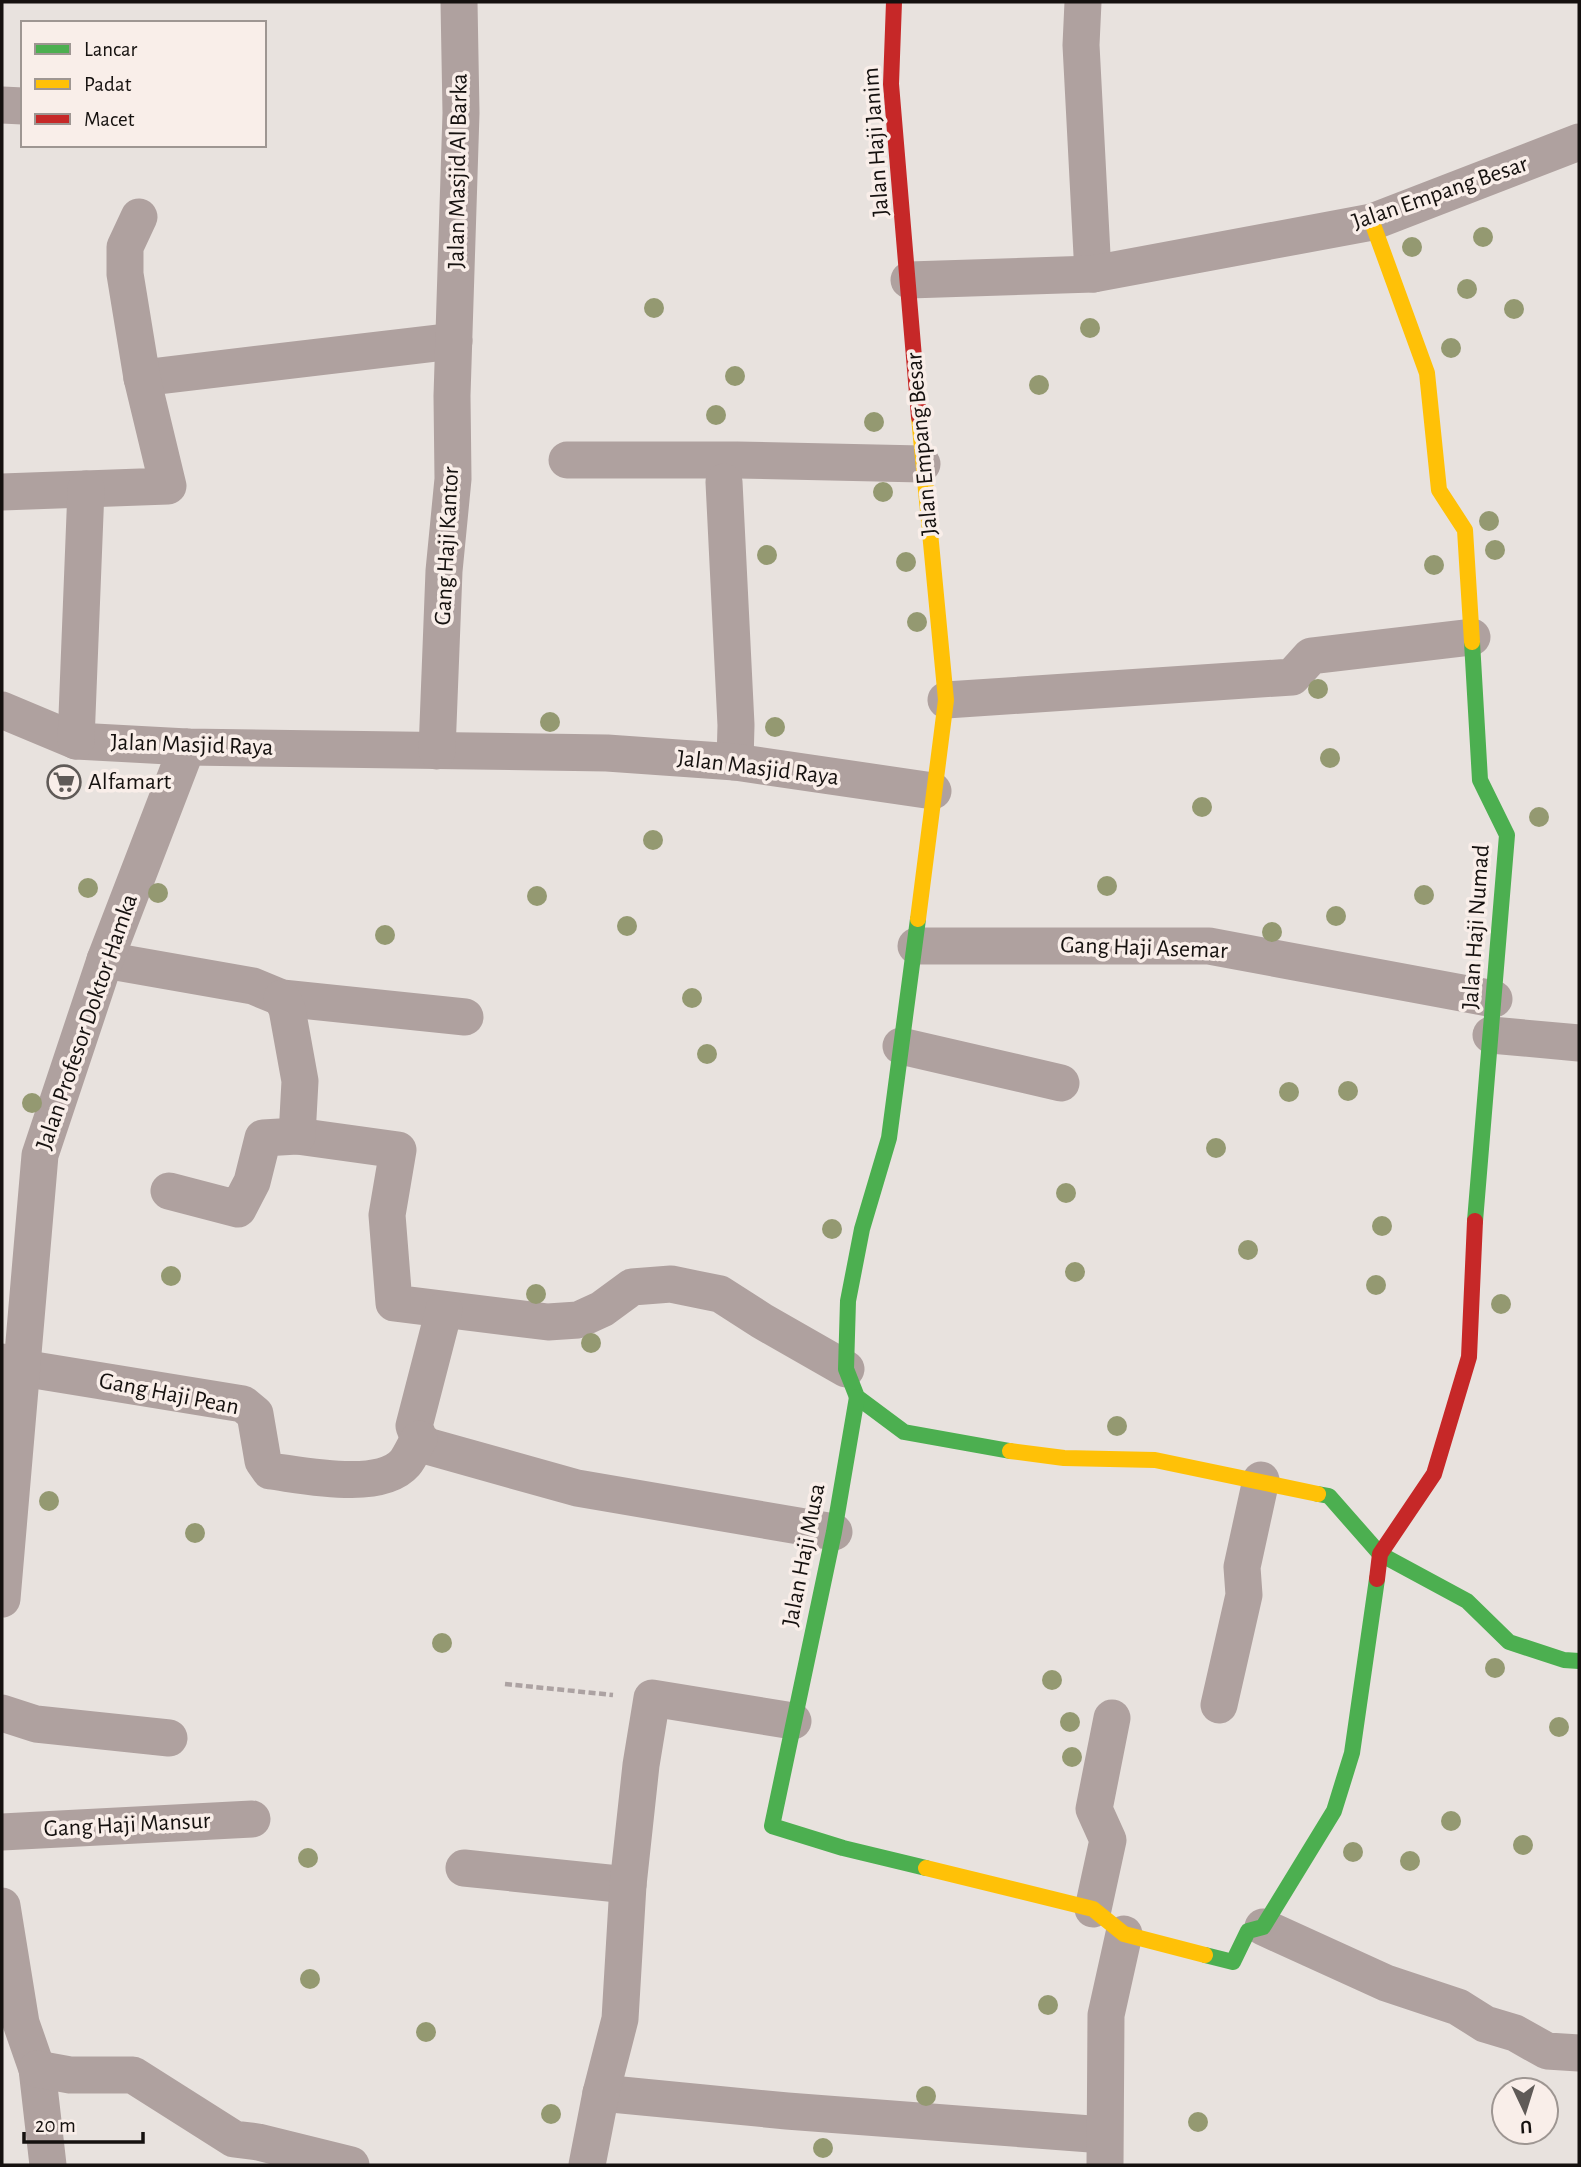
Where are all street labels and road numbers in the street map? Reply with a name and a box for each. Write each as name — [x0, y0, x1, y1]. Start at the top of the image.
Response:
street label: Jalan Haji Janim — [859, 67, 893, 217]
street label: Jalan Masjid Al Barka — [444, 73, 472, 269]
street label: Jalan Empang Besar — [1349, 152, 1531, 234]
street label: Jalan Empang Besar — [902, 351, 942, 537]
street label: Gang Haji Kantor — [431, 466, 463, 626]
street label: Jalan Masjid Raya — [110, 730, 274, 760]
street label: Jalan Masjid Raya — [676, 746, 840, 790]
street label: Jalan Haji Numad — [1458, 844, 1494, 1010]
street label: Jalan Profesor Doktor Hamka — [32, 891, 142, 1153]
street label: Gang Haji Asemar — [1060, 933, 1229, 963]
street label: Gang Haji Pean — [97, 1369, 241, 1419]
street label: Jalan Haji Musa — [778, 1482, 830, 1628]
street label: Gang Haji Mansur — [43, 1809, 211, 1841]

